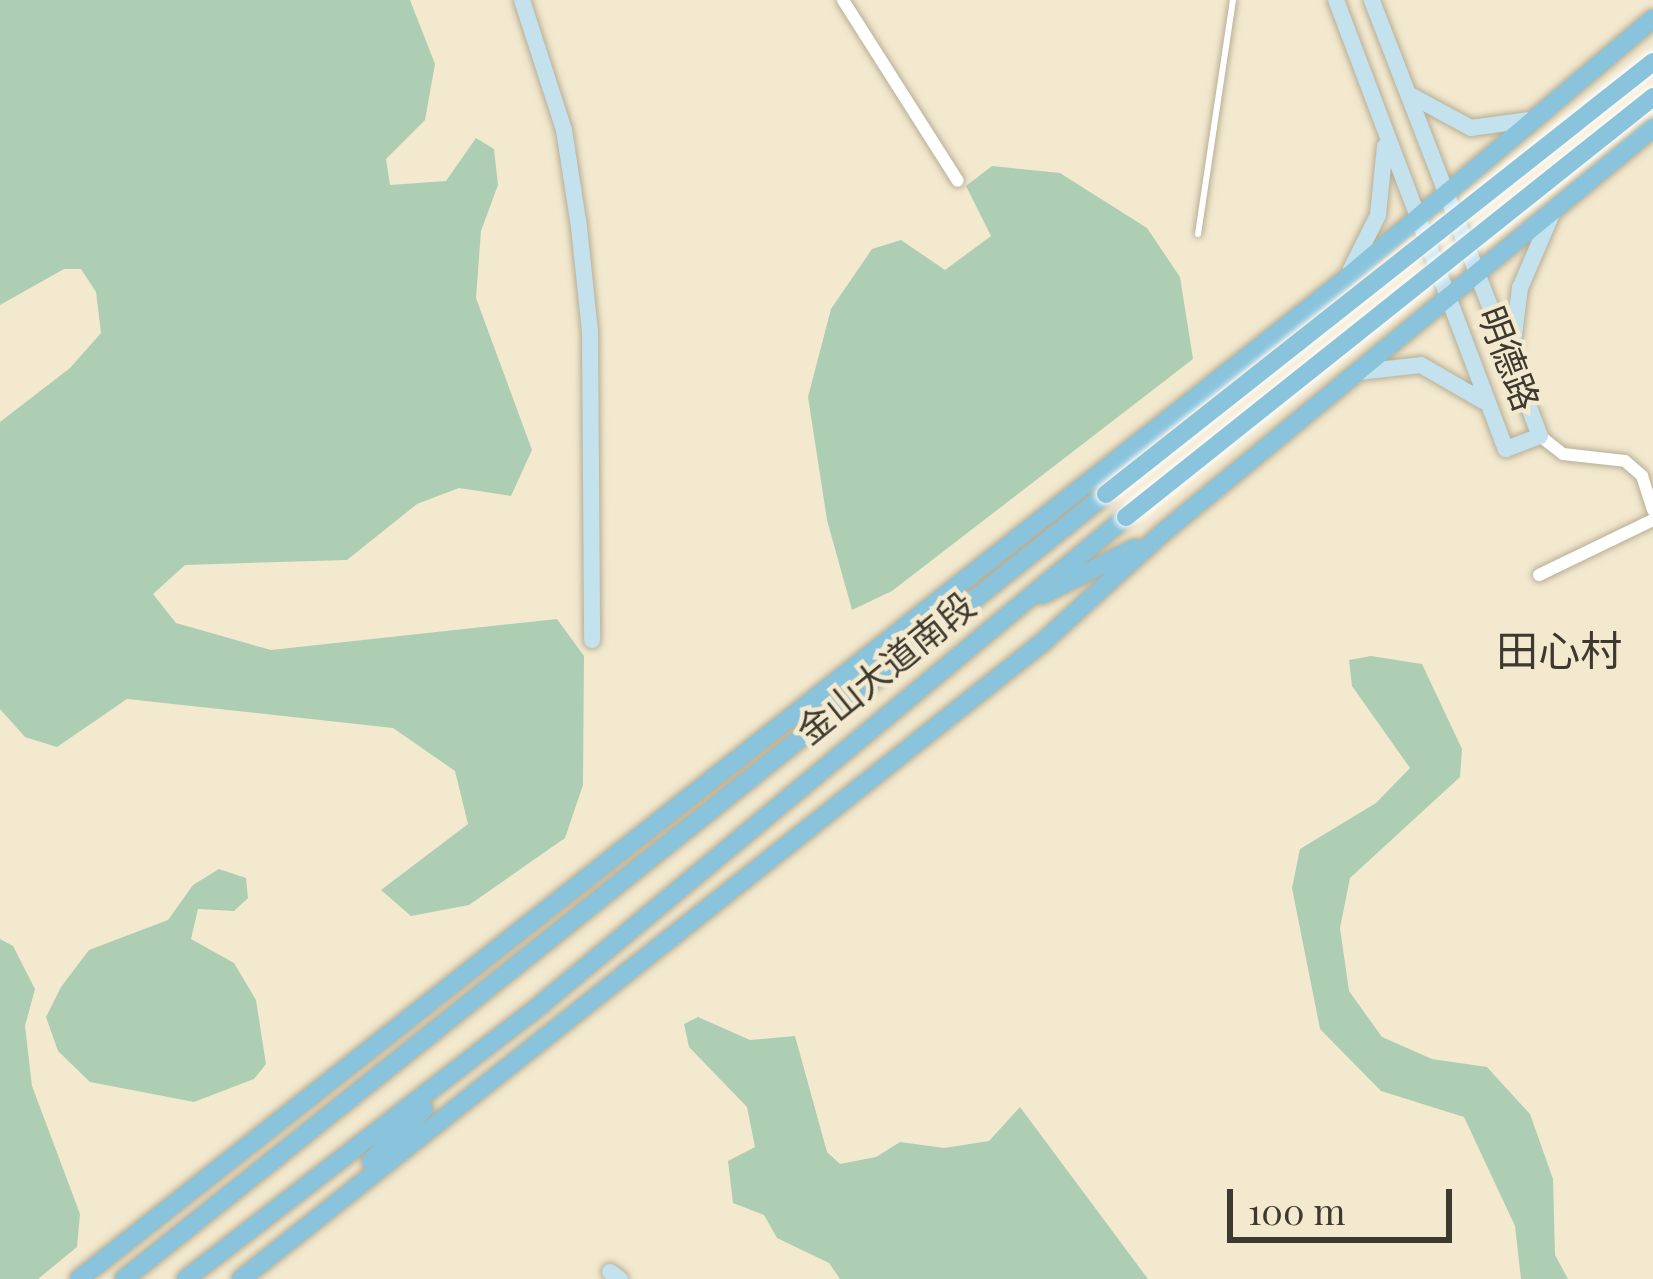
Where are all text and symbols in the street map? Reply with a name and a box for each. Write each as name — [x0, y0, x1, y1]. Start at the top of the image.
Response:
street label: 明德路 — [1470, 300, 1550, 416]
street label: 金山大道南段 — [787, 582, 983, 752]
district label: 田心村 — [1496, 624, 1622, 674]
scale bar — [1233, 1165, 1458, 1239]
text: 100 m — [1248, 1186, 1345, 1234]

